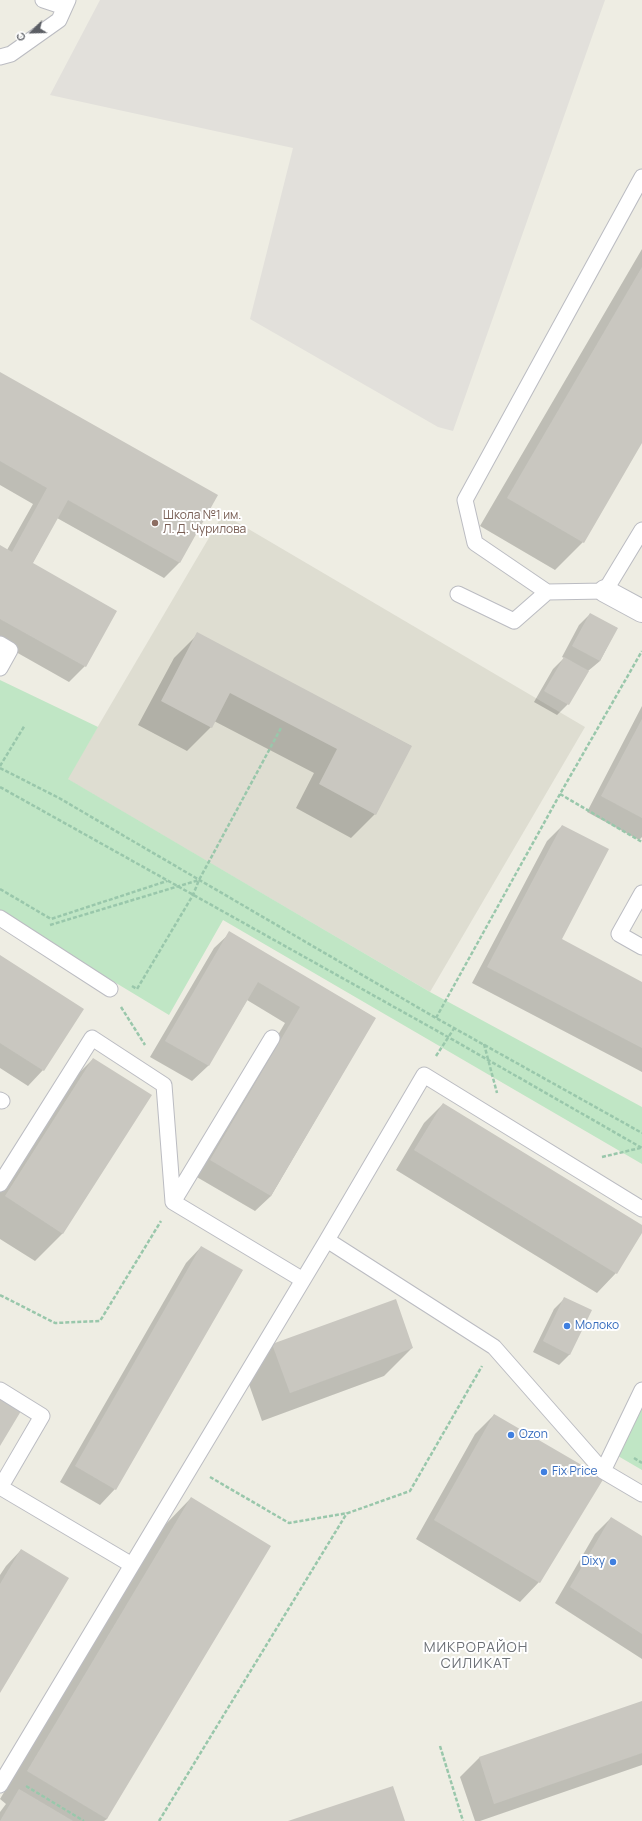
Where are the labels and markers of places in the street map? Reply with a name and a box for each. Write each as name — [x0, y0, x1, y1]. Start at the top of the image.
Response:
place label: Школа №1 им. Л. Д. Чурилова — [163, 509, 246, 537]
marker: Школа №1 им. Л. Д. Чурилова — [150, 518, 160, 528]
place label: Молоко — [575, 1319, 619, 1333]
marker: Молоко — [562, 1321, 572, 1331]
place label: Ozon — [519, 1428, 548, 1442]
marker: Ozon — [506, 1430, 516, 1440]
place label: Fix Price — [552, 1465, 597, 1479]
marker: Fix Price — [539, 1467, 549, 1477]
place label: Dixy — [581, 1555, 605, 1569]
marker: Dixy — [608, 1557, 618, 1567]

